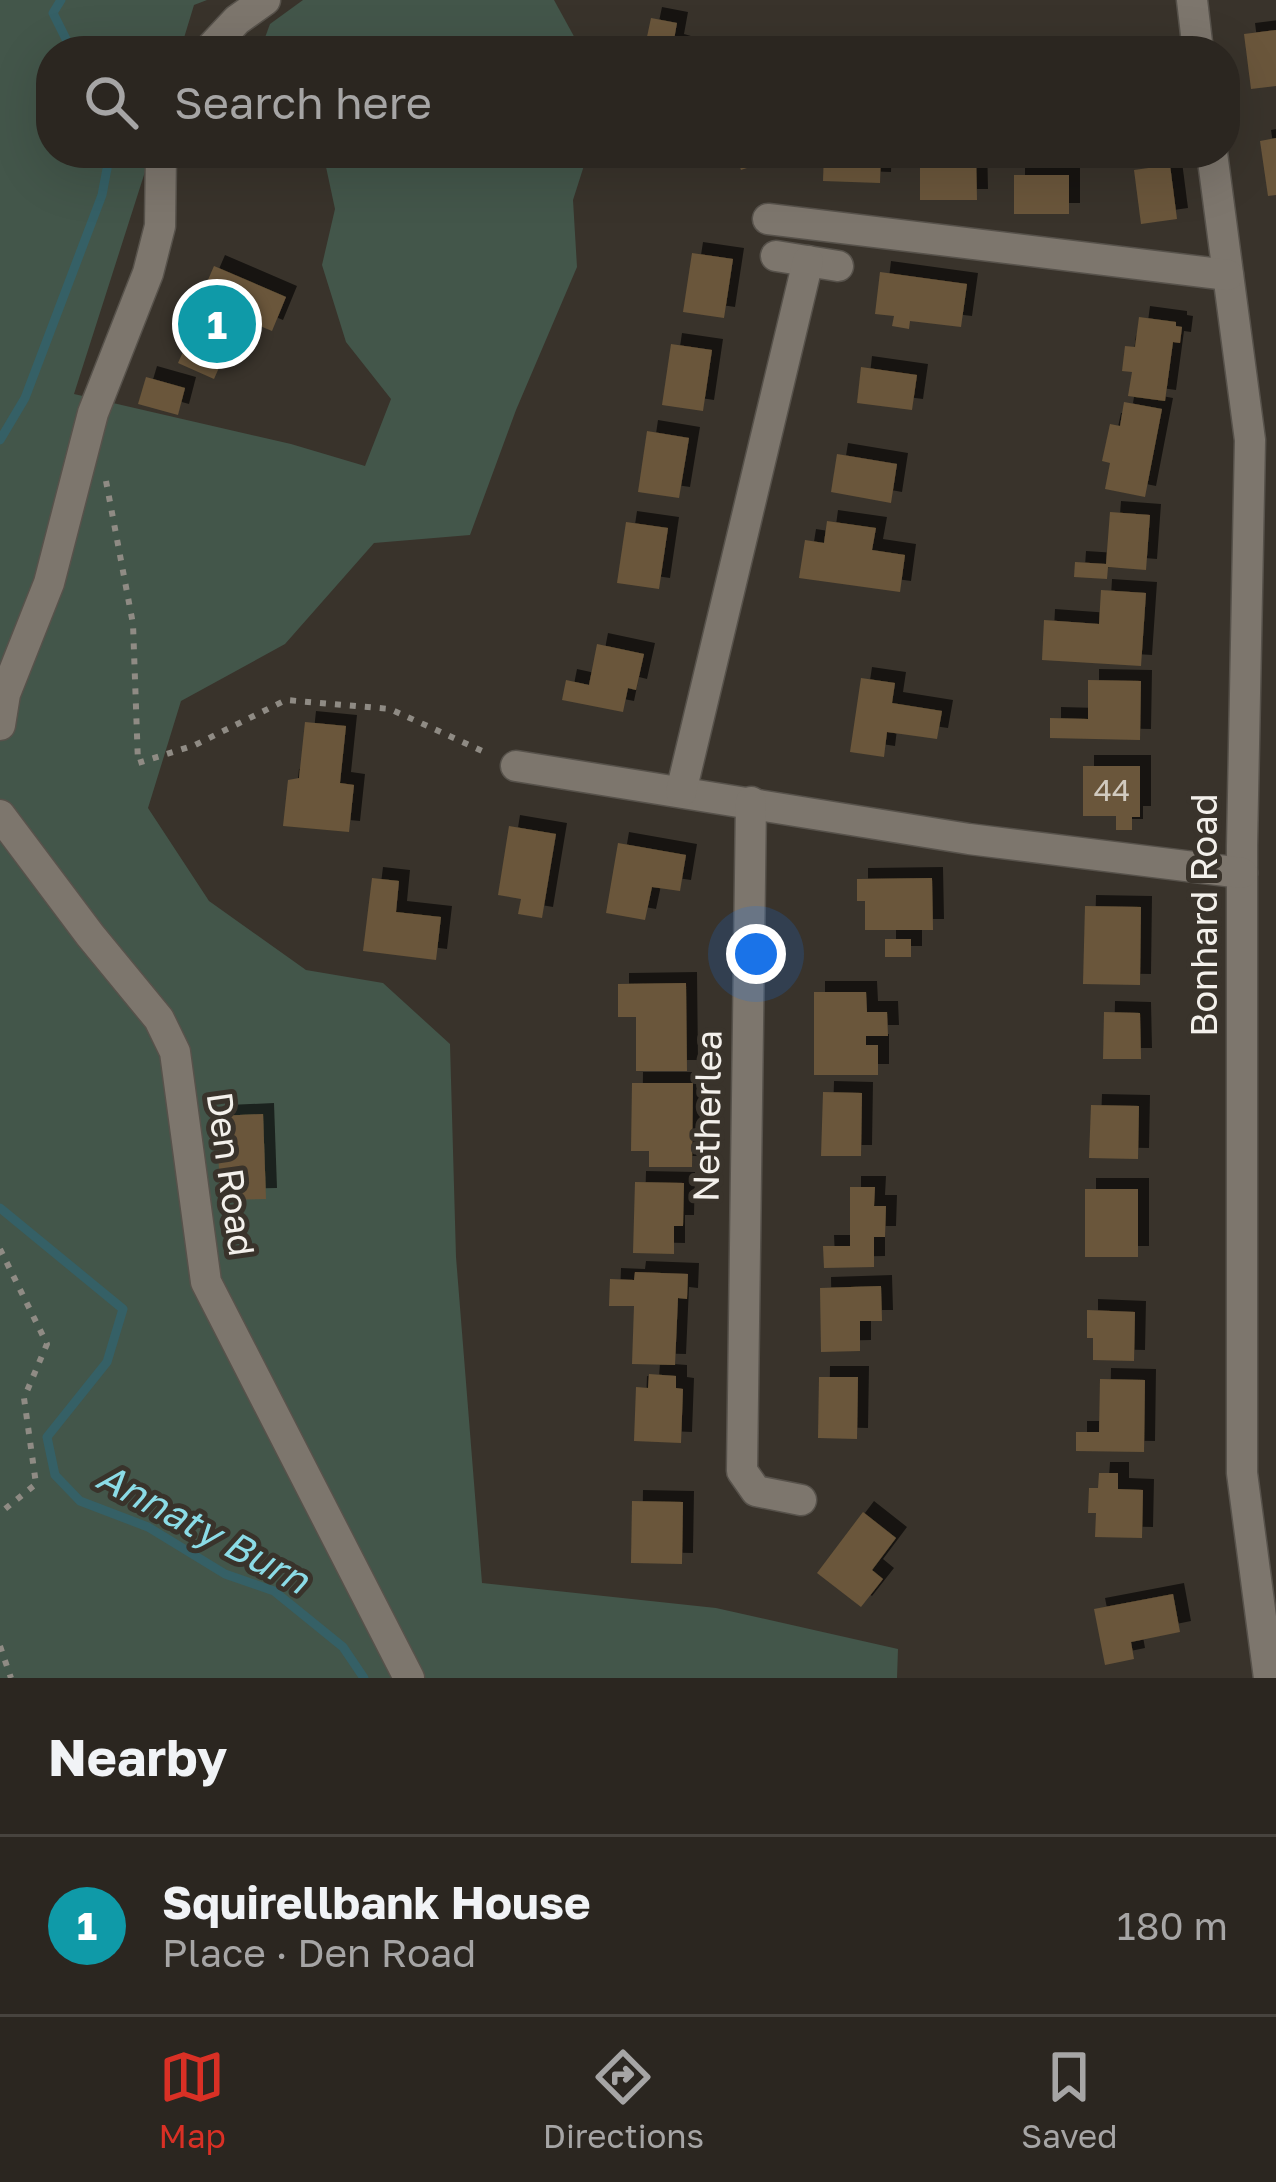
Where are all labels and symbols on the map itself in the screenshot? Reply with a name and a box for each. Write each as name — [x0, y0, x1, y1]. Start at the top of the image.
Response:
pin: 1 — [178, 279, 256, 369]
house number: 44 — [1094, 772, 1130, 808]
street label: Bonhard Road — [1182, 793, 1225, 1037]
your location — [726, 924, 786, 984]
street label: Netherlea — [684, 1030, 729, 1202]
street label: Den Road — [199, 1089, 264, 1259]
water label: Annaty Burn — [89, 1452, 319, 1604]

